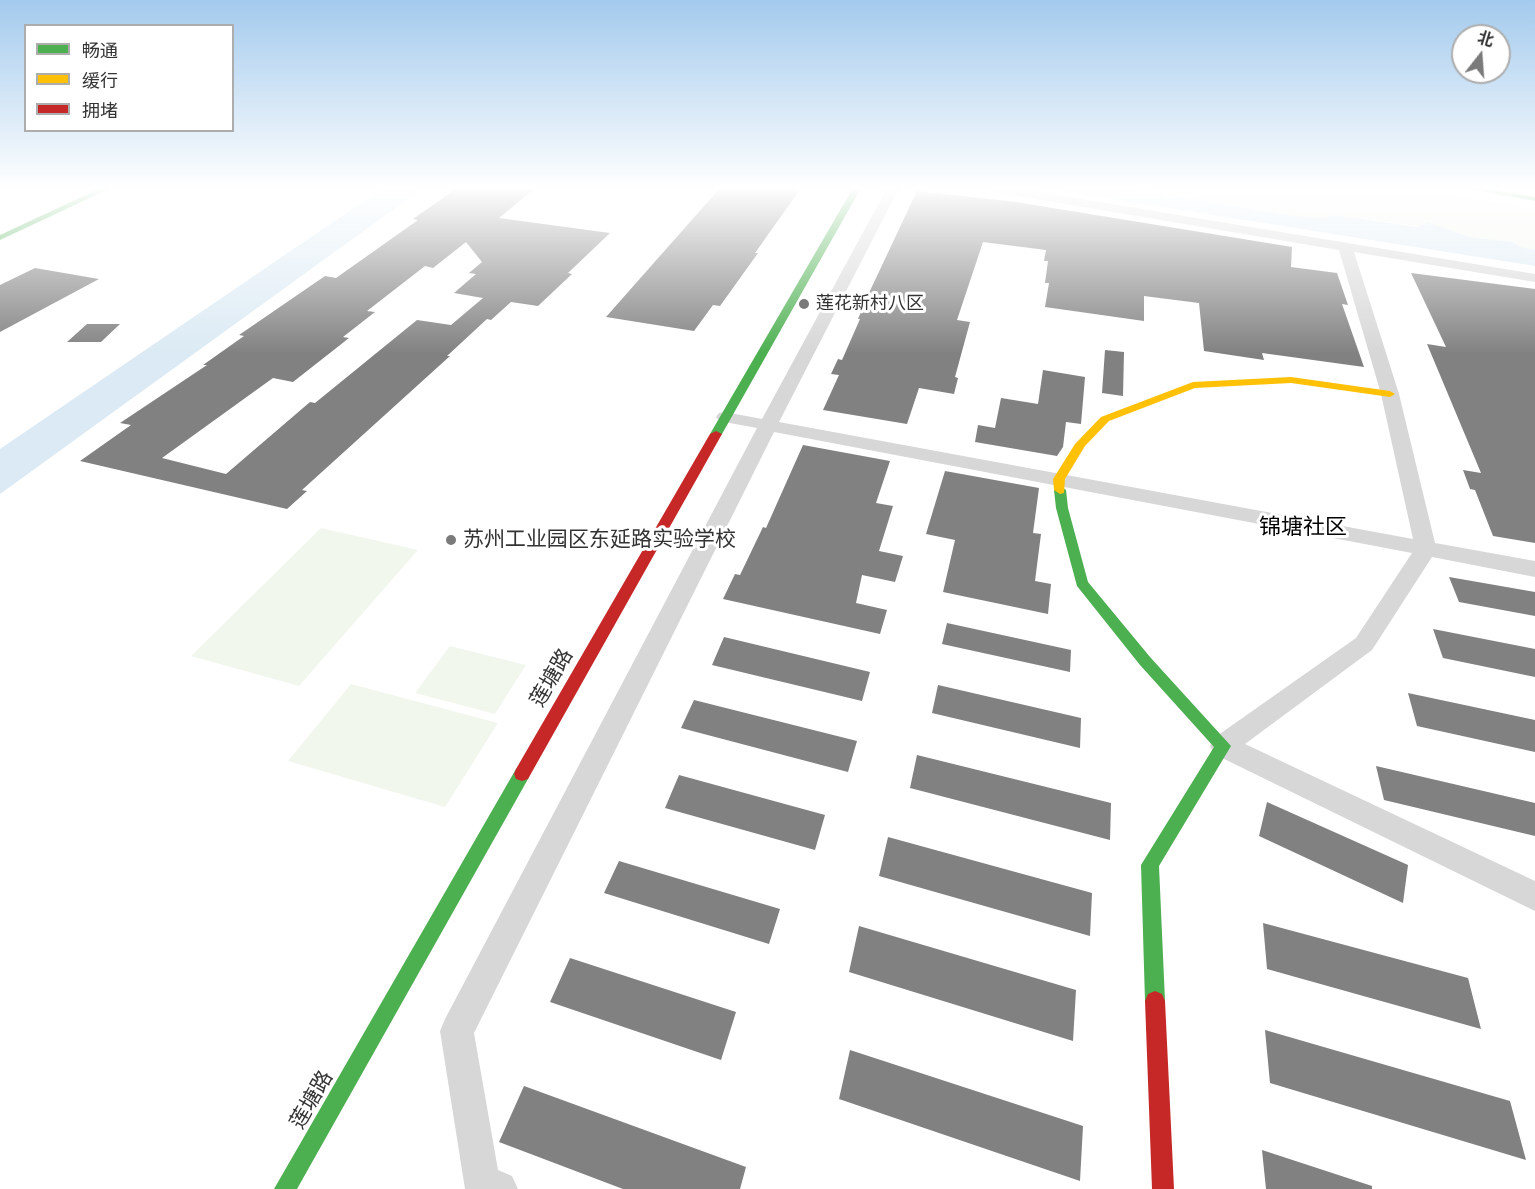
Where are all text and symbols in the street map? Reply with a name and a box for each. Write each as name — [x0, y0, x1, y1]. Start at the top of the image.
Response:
legend — [24, 24, 234, 132]
north arrow — [1451, 24, 1511, 84]
text: 北 — [1475, 27, 1496, 51]
text: 畅通 — [82, 39, 118, 62]
text: 缓行 — [82, 69, 118, 92]
text: 拥堵 — [82, 99, 118, 122]
place label: 莲花新村八区 — [816, 293, 924, 315]
marker: 莲花新村八区 — [797, 297, 811, 311]
district label: 锦塘社区 — [1259, 515, 1347, 541]
place label: 苏州工业园区东延路实验学校 — [463, 527, 736, 553]
marker: 苏州工业园区东延路实验学校 — [444, 533, 458, 547]
street label: 莲塘路 — [525, 644, 579, 712]
street label: 莲塘路 — [285, 1066, 339, 1134]

